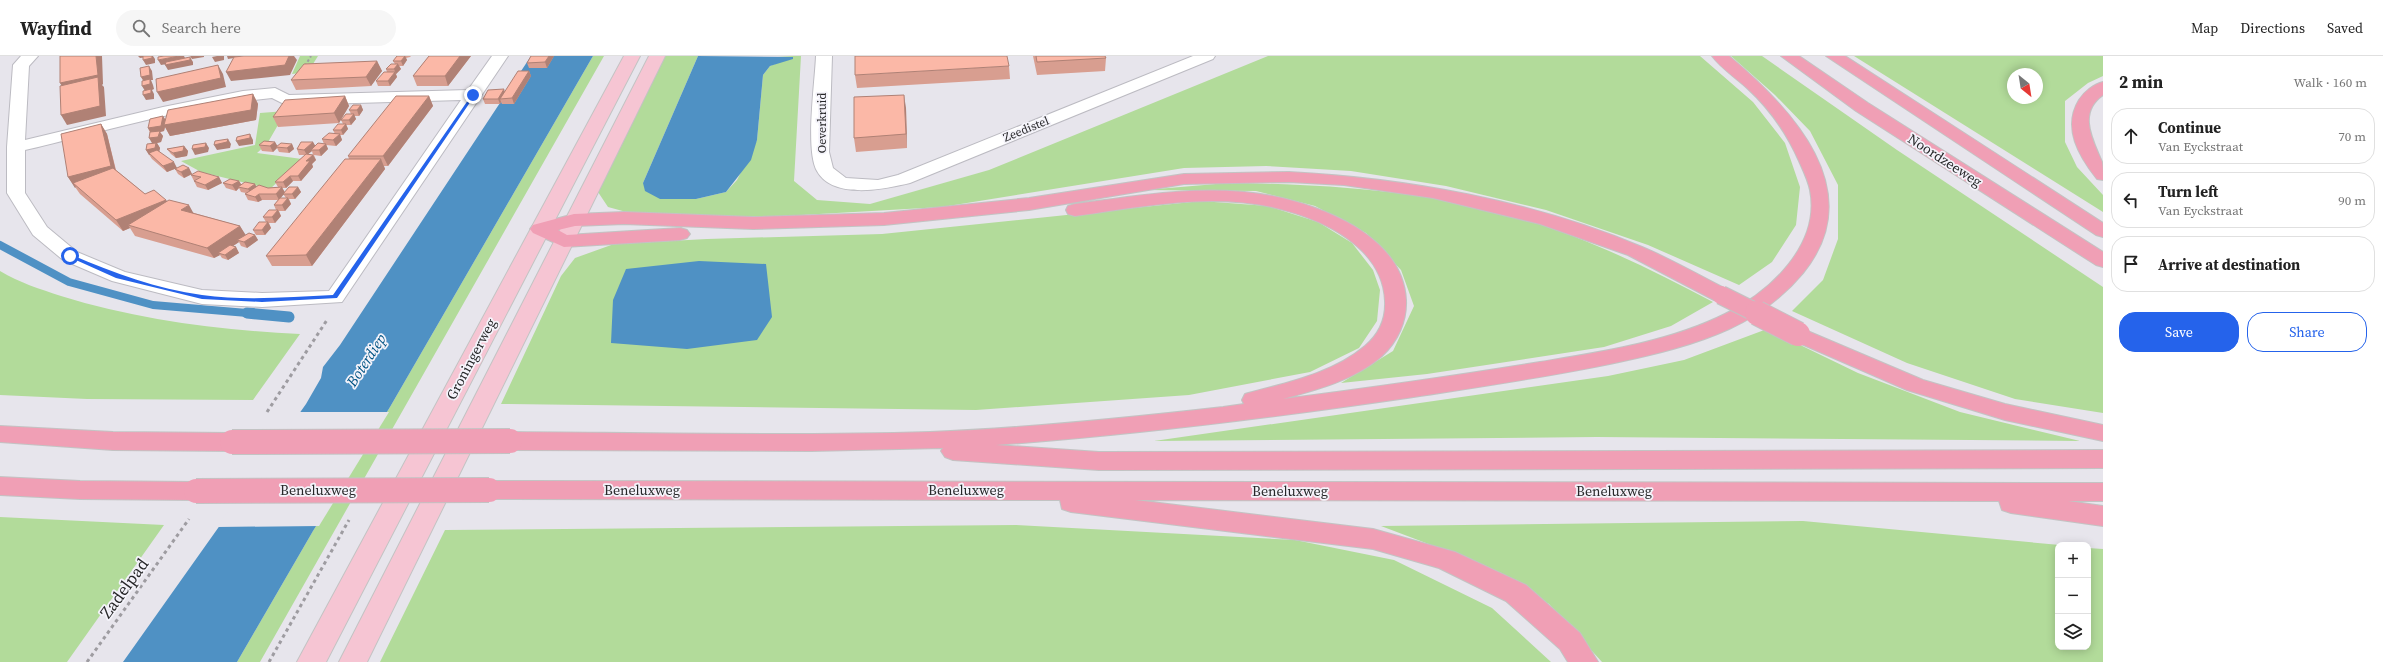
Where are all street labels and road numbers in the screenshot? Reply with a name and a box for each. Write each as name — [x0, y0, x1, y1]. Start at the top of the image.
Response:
street label: Oeverkruid — [814, 93, 830, 153]
street label: Zeedistel — [1001, 112, 1052, 145]
street label: Noordzeeweg — [1904, 129, 1986, 191]
street label: Groningerweg — [441, 315, 501, 403]
street label: Beneluxweg — [280, 480, 356, 500]
street label: Beneluxweg — [604, 480, 680, 500]
street label: Beneluxweg — [928, 480, 1004, 500]
street label: Beneluxweg — [1252, 481, 1328, 501]
street label: Beneluxweg — [1576, 481, 1652, 501]
street label: Zadelpad — [94, 553, 154, 623]

